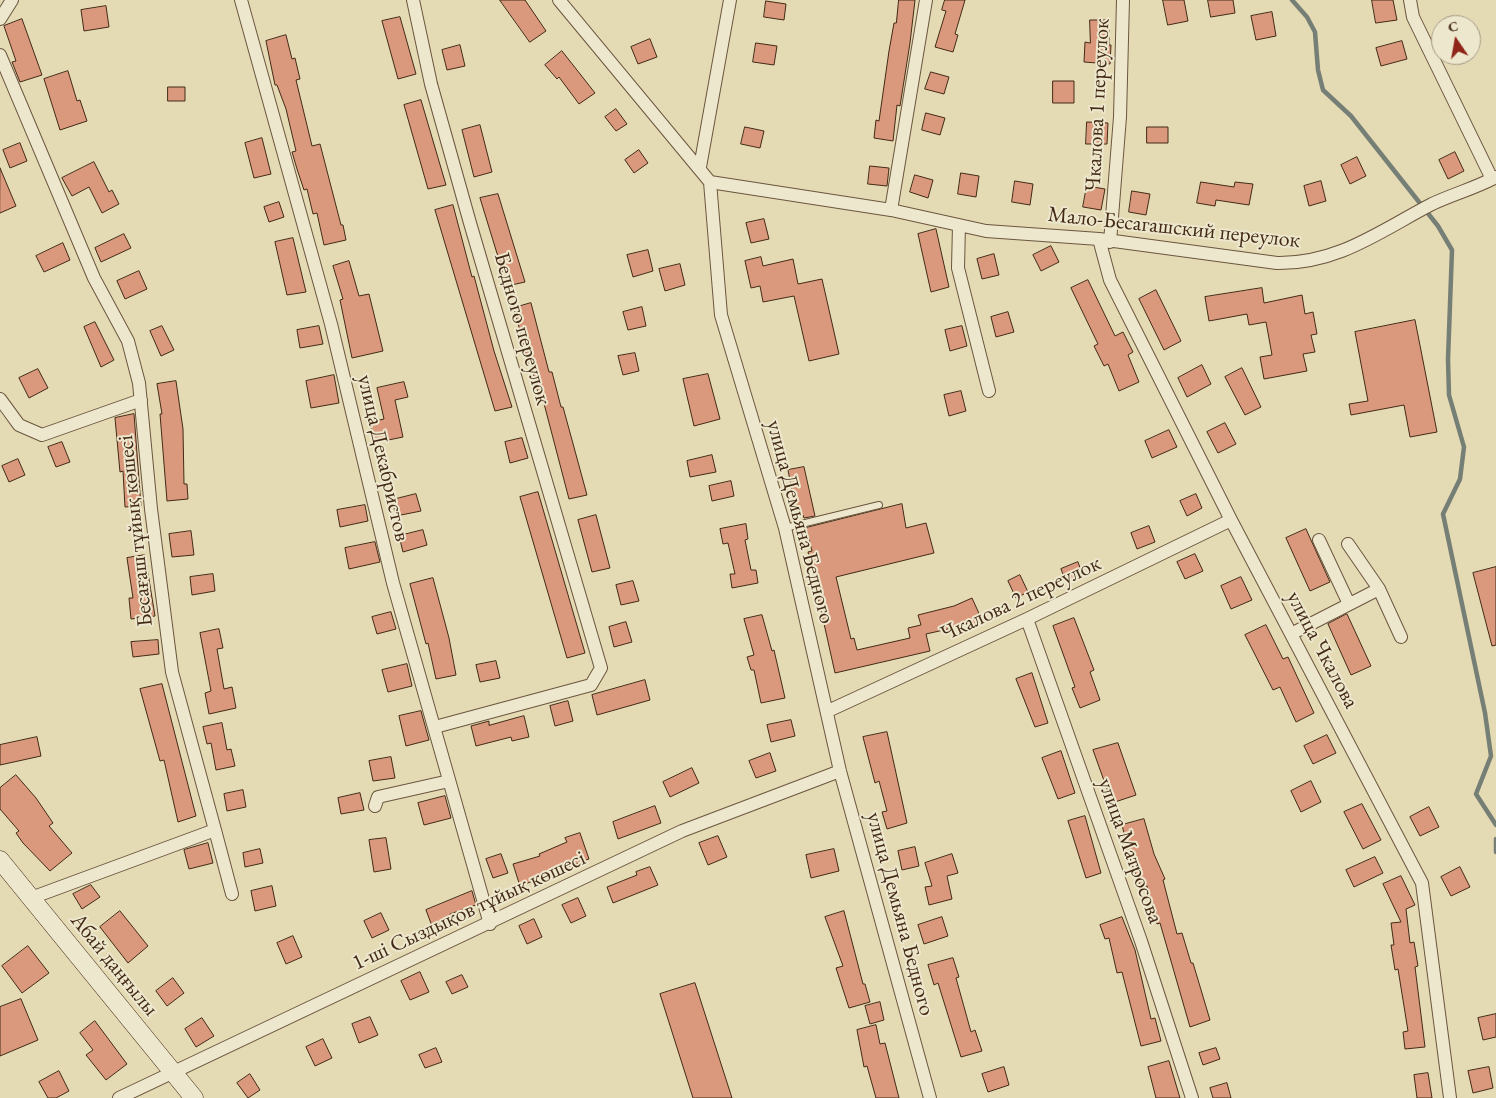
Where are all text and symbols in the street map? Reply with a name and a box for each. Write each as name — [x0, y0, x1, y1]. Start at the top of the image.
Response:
north arrow — [1431, 15, 1481, 65]
text: С — [1446, 16, 1460, 36]
street label: Чкалова 1 переулок — [1080, 18, 1116, 192]
street label: Мало-Бесагашский переулок — [1047, 202, 1301, 254]
street label: Бедного переулок — [488, 250, 556, 408]
street label: улица Декабристов — [351, 372, 415, 544]
street label: улица Демьяна Бедного — [760, 417, 840, 627]
street label: Бесағаш тұйық көшесі — [113, 434, 159, 628]
street label: Чкалова 2 переулок — [937, 550, 1105, 648]
street label: улица Чкалова — [1280, 587, 1364, 713]
street label: улица Матросова — [1091, 775, 1169, 927]
street label: улица Демьяна Бедного — [860, 809, 940, 1019]
street label: 1-ші Сыздықов тұйық көшесі — [348, 845, 590, 977]
street label: Абай даңғылы — [64, 908, 164, 1022]

